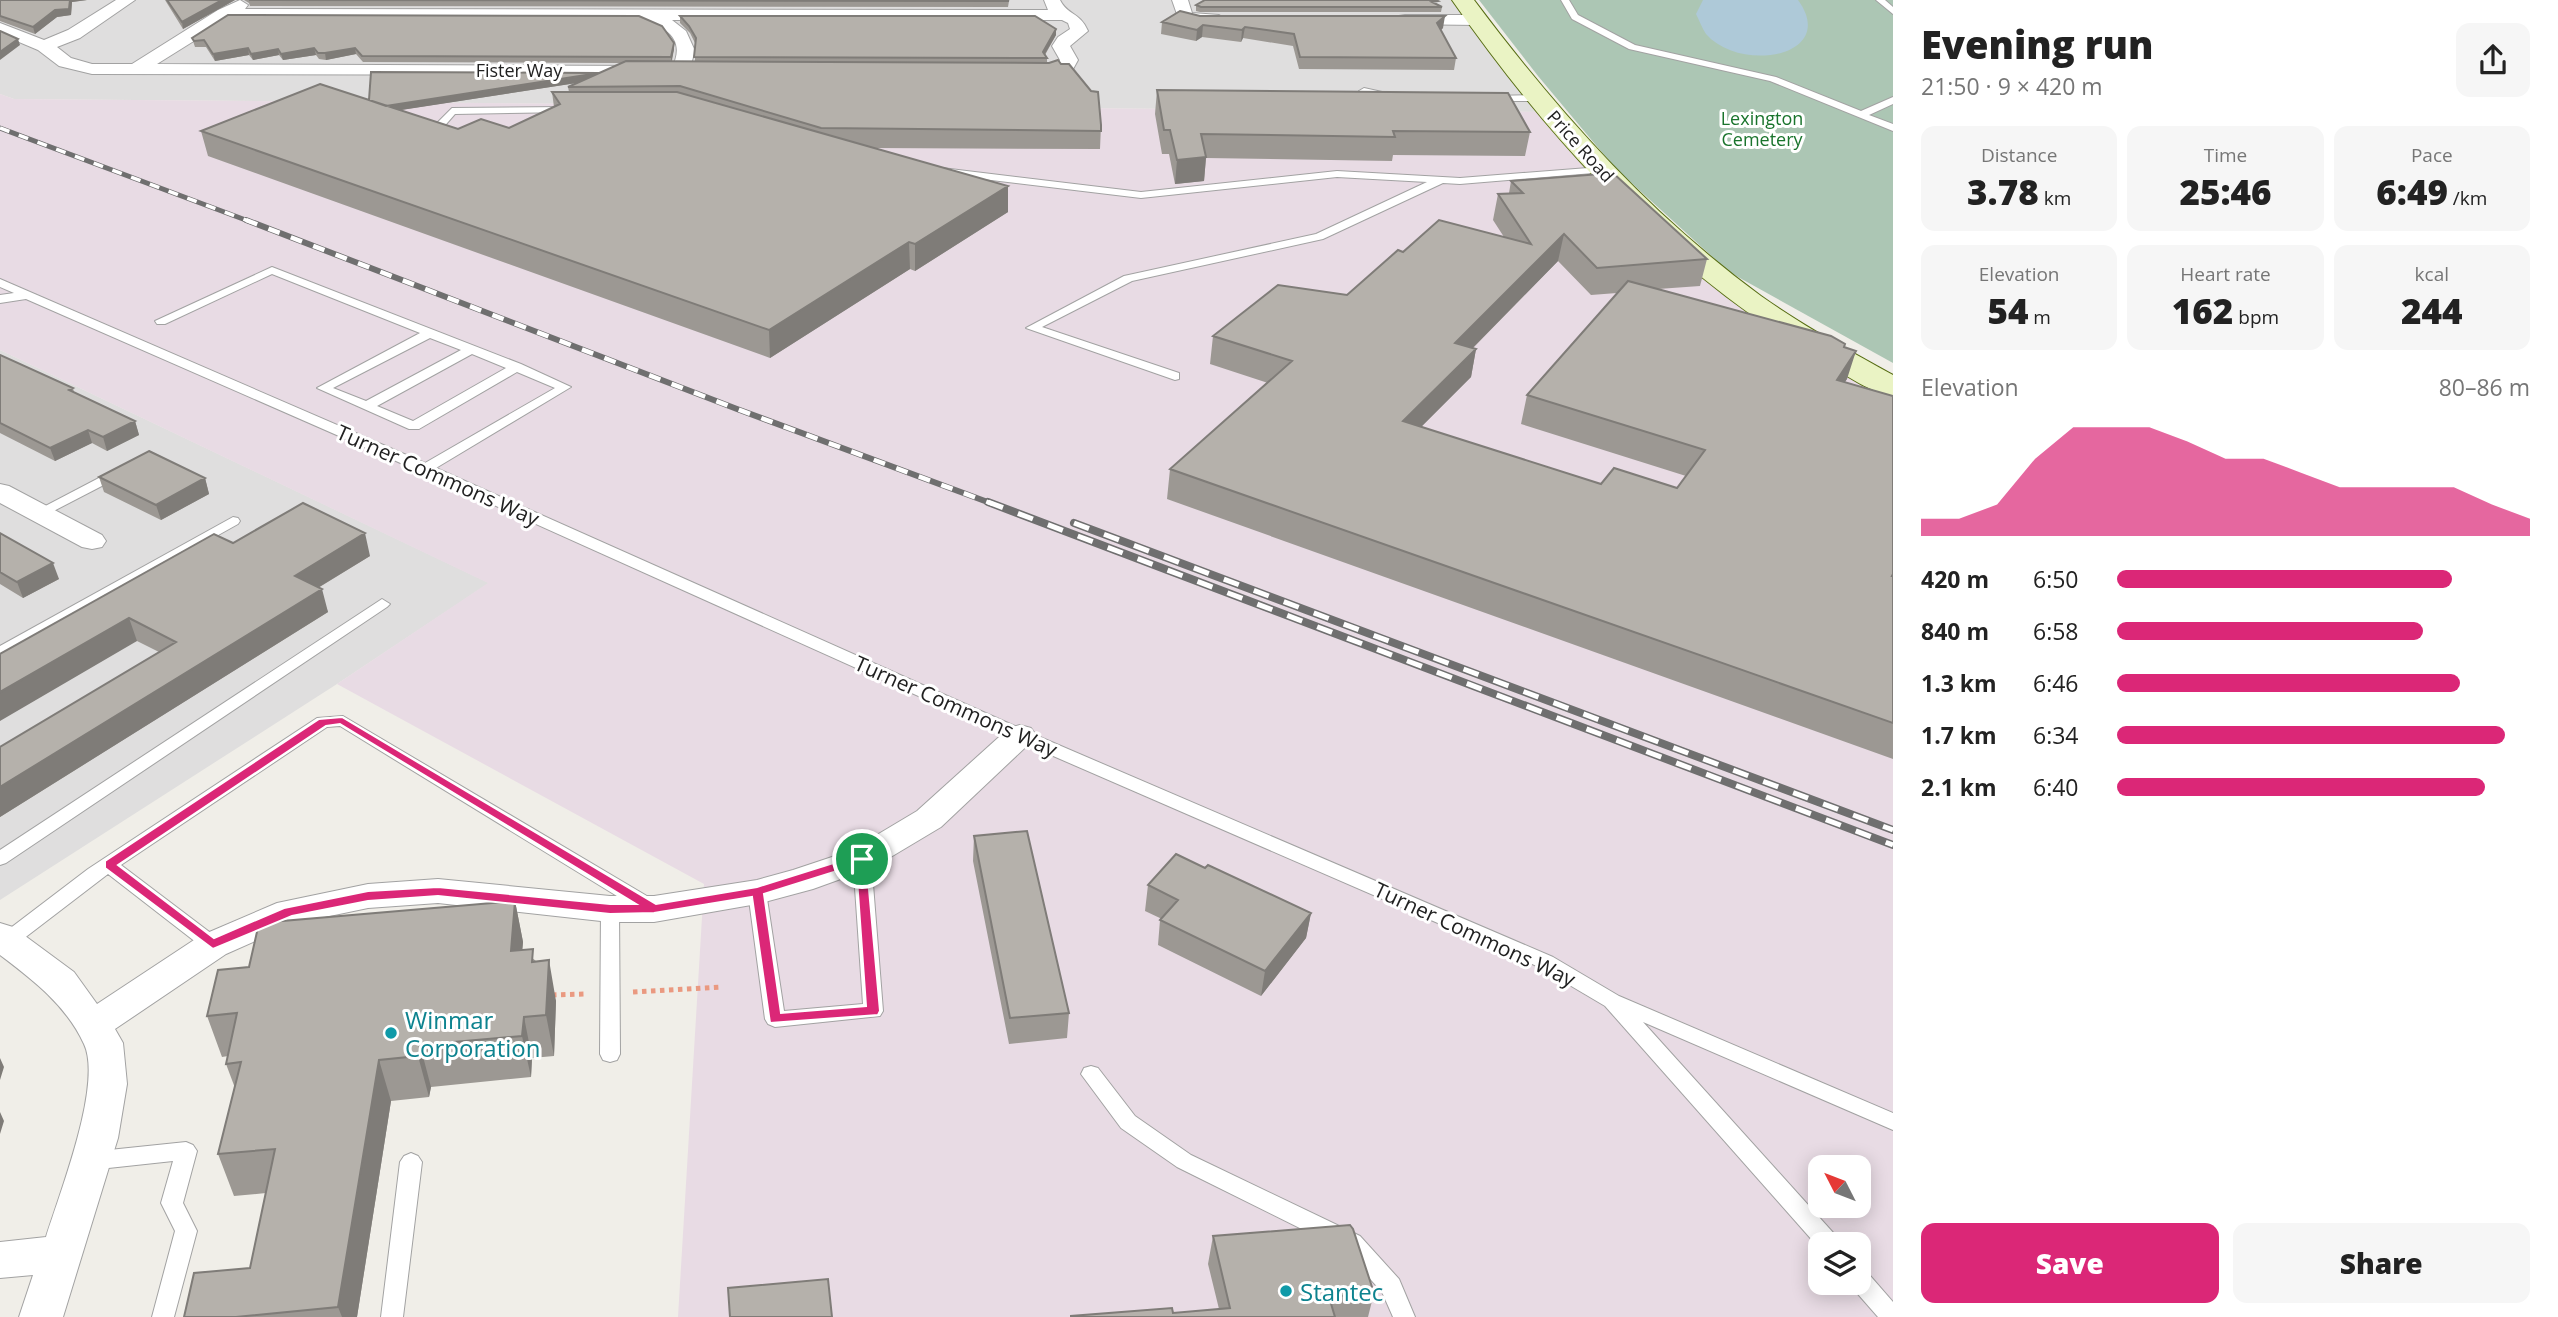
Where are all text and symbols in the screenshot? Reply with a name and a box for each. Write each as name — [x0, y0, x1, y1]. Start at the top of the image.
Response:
text: Evening run — [1921, 18, 2153, 70]
button: share — [2456, 23, 2530, 97]
street label: Fister Way — [476, 58, 563, 82]
text: 21:50 · 9 × 420 m — [1921, 70, 2103, 102]
street label: Price Road — [1542, 105, 1620, 187]
park label: Lexington Cemetery — [1721, 106, 1804, 151]
text: Distance — [1981, 142, 2057, 168]
text: Time — [2204, 142, 2247, 168]
text: Pace — [2411, 142, 2453, 168]
text: 3.78 — [1967, 168, 2039, 215]
text: 25:46 — [2179, 168, 2272, 215]
text: 6:49 — [2376, 168, 2448, 215]
text: km — [2039, 185, 2071, 211]
text: /km — [2448, 185, 2487, 211]
text: Elevation — [1979, 261, 2060, 287]
text: Heart rate — [2180, 261, 2271, 287]
text: kcal — [2415, 261, 2449, 287]
text: 54 — [1987, 287, 2028, 334]
text: 162 — [2172, 287, 2233, 334]
text: 244 — [2401, 287, 2463, 334]
text: m — [2028, 304, 2051, 330]
text: bpm — [2233, 304, 2279, 330]
text: Elevation — [1921, 371, 2019, 403]
text: 80–86 m — [2439, 371, 2530, 403]
street label: Turner Commons Way — [332, 418, 544, 533]
text: 420 m — [1921, 563, 1989, 595]
text: 6:50 — [2033, 563, 2079, 595]
text: 840 m — [1921, 615, 1989, 647]
text: 6:58 — [2033, 615, 2079, 647]
street label: Turner Commons Way — [850, 649, 1062, 764]
text: 1.3 km — [1921, 667, 1997, 699]
text: 6:46 — [2033, 667, 2079, 699]
text: 1.7 km — [1921, 719, 1997, 751]
text: 6:34 — [2033, 719, 2079, 751]
text: 2.1 km — [1921, 771, 1997, 803]
text: 6:40 — [2033, 771, 2079, 803]
pin — [832, 829, 892, 889]
icon: arrive — [843, 840, 881, 878]
street label: Turner Commons Way — [1370, 875, 1581, 993]
place label: Winmar Corporation — [405, 1003, 540, 1064]
marker: Winmar Corporation — [383, 1025, 399, 1041]
north arrow — [1808, 1155, 1871, 1218]
map controls — [1808, 1155, 1871, 1295]
button: Save — [1921, 1223, 2219, 1303]
button: Share — [2233, 1223, 2530, 1303]
button: layers — [1808, 1232, 1871, 1295]
place label: Stantec — [1300, 1275, 1383, 1308]
marker: Stantec — [1278, 1283, 1294, 1299]

